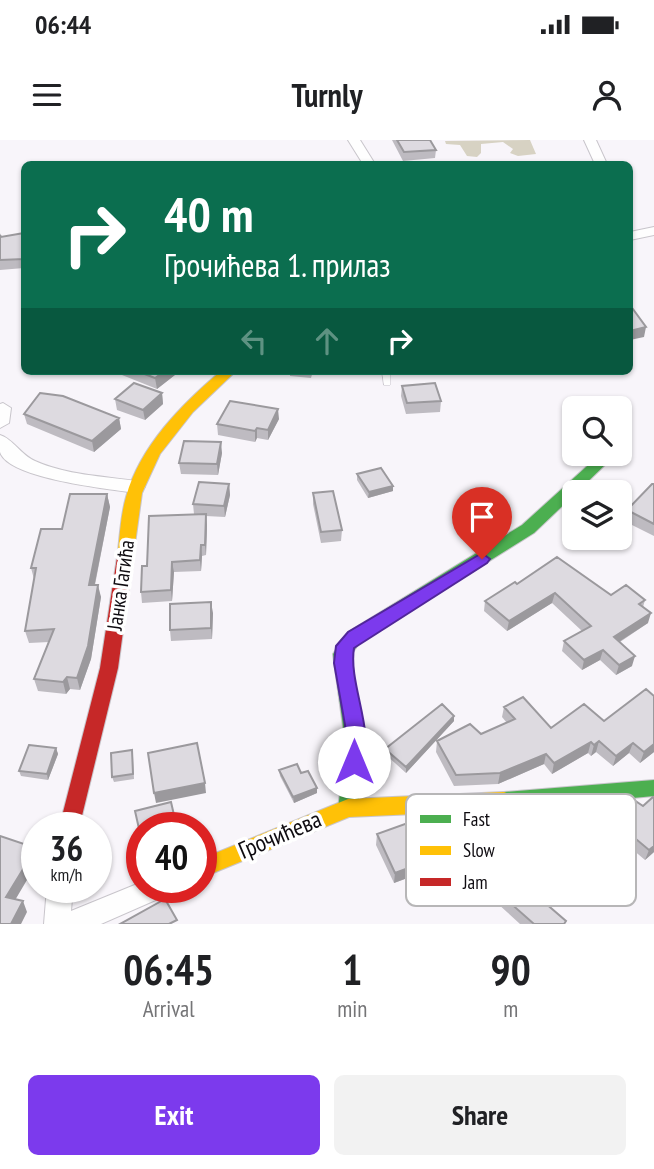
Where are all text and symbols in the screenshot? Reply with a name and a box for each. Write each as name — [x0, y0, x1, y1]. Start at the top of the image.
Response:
text: 06:44 — [35, 8, 91, 41]
text: Turnly — [291, 74, 363, 116]
icon: menu — [28, 76, 66, 114]
icon: person — [588, 76, 626, 114]
text: 40 m — [164, 182, 253, 246]
icon: right — [49, 189, 140, 280]
text: Грочићева 1. прилаз — [164, 244, 390, 286]
icon: left — [235, 322, 273, 360]
icon: ahead — [308, 322, 346, 360]
icon: right — [381, 322, 419, 360]
map controls — [562, 396, 632, 550]
button: search — [562, 396, 632, 466]
button: layers — [562, 480, 632, 550]
pin — [452, 487, 512, 559]
icon: arrive — [463, 498, 501, 536]
street label: Јанка Гагића — [101, 538, 140, 633]
position arrow — [317, 725, 391, 799]
legend — [406, 794, 636, 906]
street label: Грочићева — [234, 803, 326, 866]
text: Fast — [463, 807, 491, 831]
speed limit sign: 40 — [126, 812, 217, 903]
text: 36 — [50, 825, 83, 871]
text: Slow — [463, 838, 496, 862]
text: km/h — [51, 863, 82, 886]
text: Jam — [462, 870, 488, 894]
text: 06:45 — [123, 942, 214, 997]
text: 1 — [342, 942, 362, 997]
text: 90 — [491, 942, 531, 997]
text: Arrival — [143, 994, 195, 1023]
text: min — [337, 994, 367, 1023]
text: m — [503, 994, 518, 1023]
button: Exit — [28, 1075, 320, 1155]
button: Share — [334, 1075, 626, 1155]

